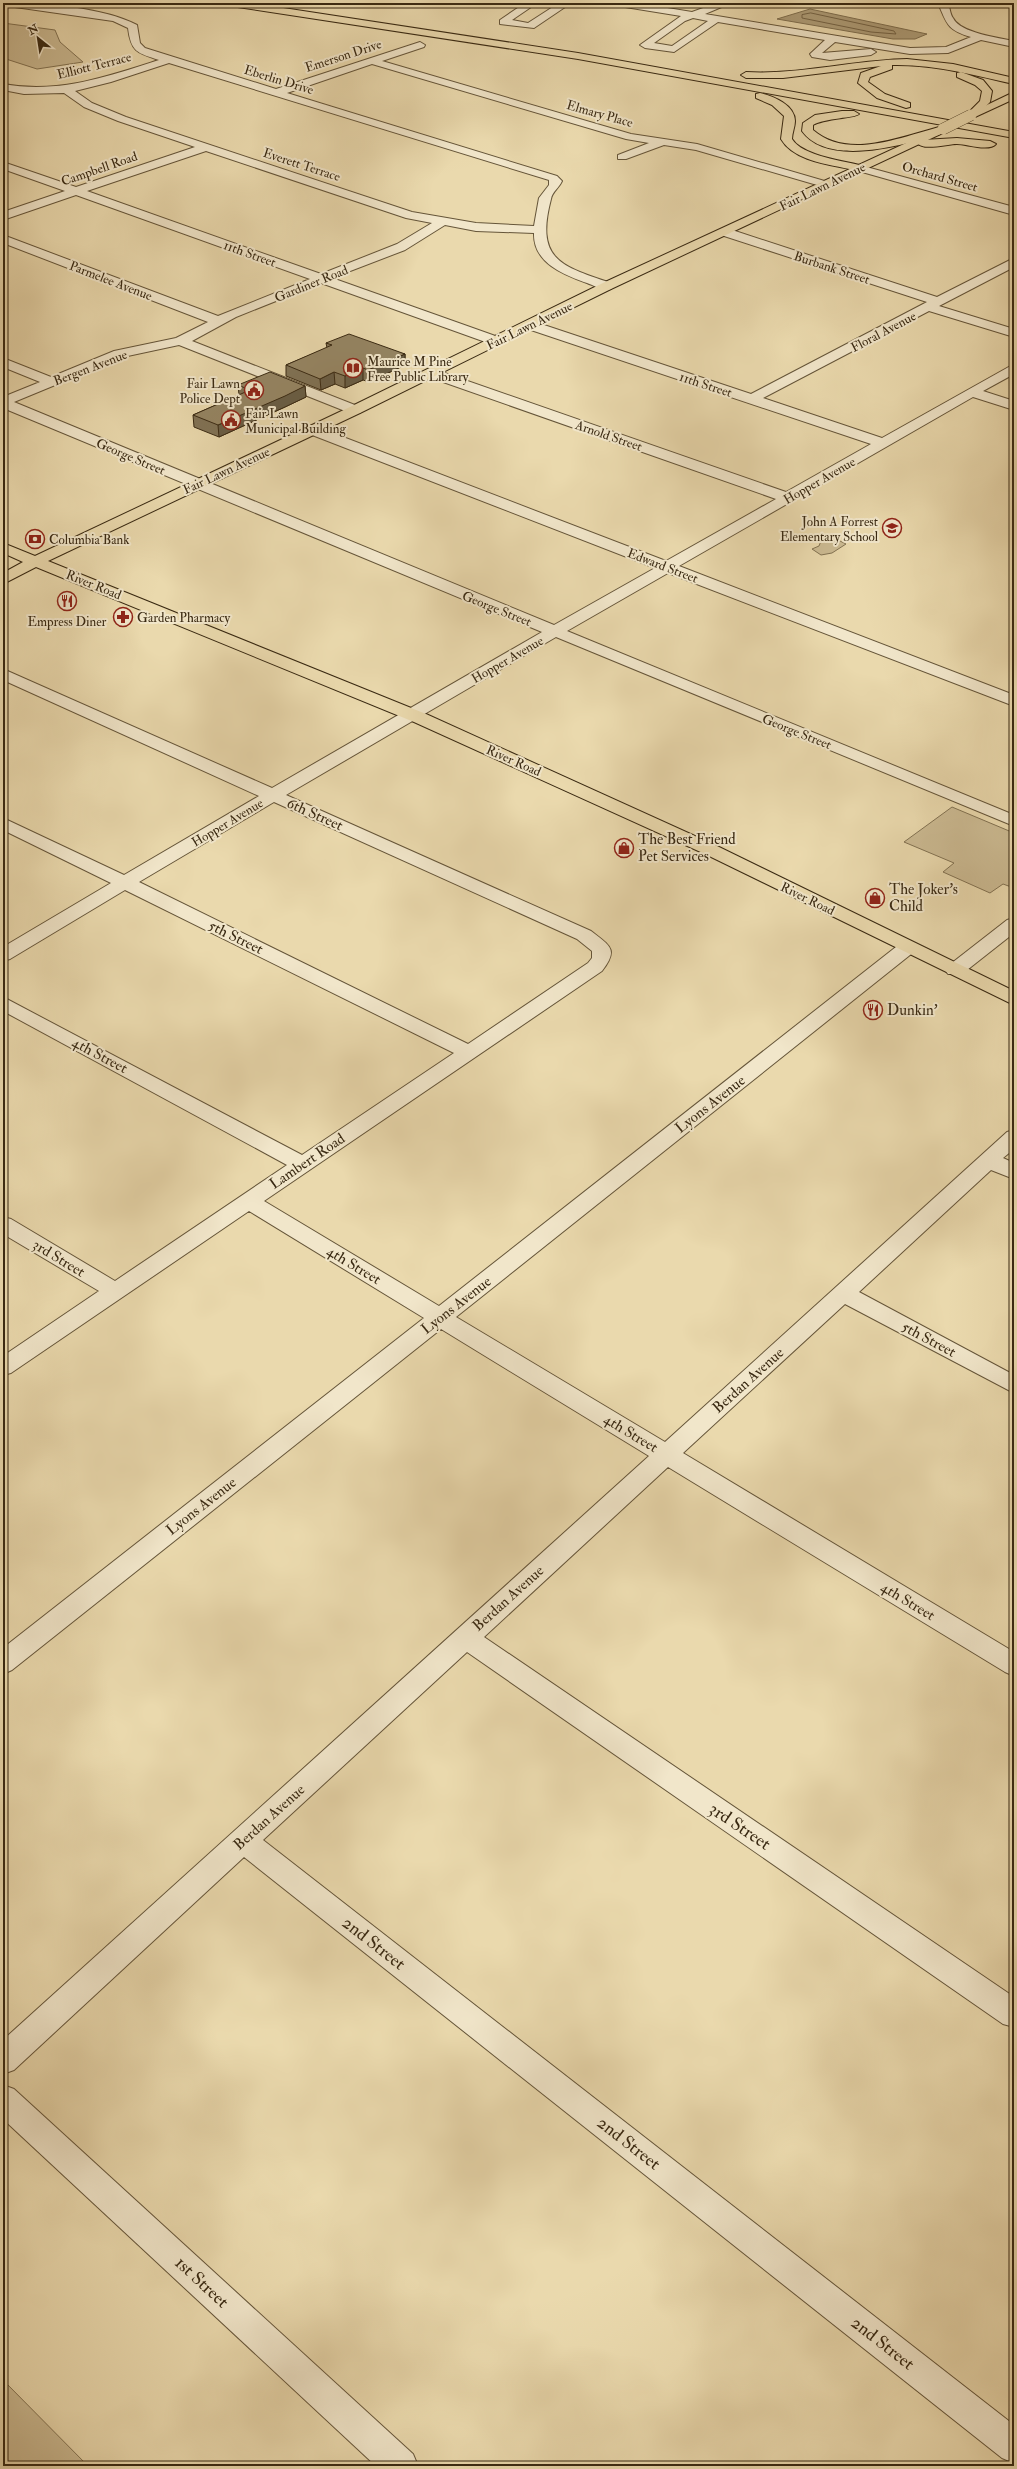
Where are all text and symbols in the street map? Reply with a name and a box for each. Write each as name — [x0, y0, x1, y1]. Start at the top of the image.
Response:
north arrow — [18, 18, 58, 58]
text: N — [25, 21, 42, 38]
street label: Emerson Drive — [303, 36, 384, 76]
street label: Elliott Terrace — [55, 49, 134, 83]
street label: Eberlin Drive — [242, 62, 316, 98]
street label: Elmary Place — [564, 97, 635, 132]
street label: Everett Terrace — [261, 145, 343, 185]
street label: Campbell Road — [59, 148, 141, 190]
street label: Fair Lawn Avenue — [777, 159, 869, 215]
street label: Orchard Street — [900, 159, 979, 195]
street label: 11th Street — [221, 237, 278, 271]
street label: Burbank Street — [792, 248, 872, 288]
street label: Parmelee Avenue — [67, 258, 155, 304]
street label: Gardiner Road — [272, 262, 351, 306]
street label: Fair Lawn Avenue — [484, 298, 576, 354]
street label: Floral Avenue — [848, 308, 919, 356]
street label: Bergen Avenue — [51, 346, 130, 389]
place label: Maurice M Pine Free Public Library — [367, 354, 469, 386]
library icon: Maurice M Pine Free Public Library — [342, 357, 364, 379]
street label: 11th Street — [677, 369, 734, 401]
place label: Fair Lawn Police Dept — [180, 376, 240, 408]
public building icon: Fair Lawn Police Dept — [243, 379, 265, 401]
place label: Fair Lawn Municipal Building — [245, 406, 346, 438]
public building icon: Fair Lawn Municipal Building — [220, 409, 242, 431]
street label: Arnold Street — [572, 417, 644, 455]
street label: George Street — [94, 435, 167, 479]
street label: Fair Lawn Avenue — [180, 444, 273, 498]
street label: Hopper Avenue — [781, 454, 859, 509]
place label: John A Forrest Elementary School — [780, 514, 879, 546]
school or university icon: John A Forrest Elementary School — [881, 517, 903, 539]
bank icon: Columbia Bank — [24, 528, 46, 550]
place label: Columbia Bank — [49, 532, 130, 548]
street label: Edward Street — [625, 545, 700, 587]
street label: River Road — [64, 567, 124, 604]
street label: George Street — [460, 588, 534, 630]
restaurant icon: Empress Diner — [56, 590, 78, 612]
pharmacy icon: Garden Pharmacy — [112, 606, 134, 628]
place label: Garden Pharmacy — [137, 610, 231, 627]
place label: Empress Diner — [28, 614, 107, 631]
street label: Hopper Avenue — [469, 633, 547, 688]
street label: George Street — [760, 711, 834, 753]
street label: River Road — [484, 742, 544, 780]
street label: 6th Street — [284, 794, 346, 835]
street label: Hopper Avenue — [189, 795, 267, 851]
place label: The Best Friend Pet Services — [638, 830, 736, 866]
shop icon: The Best Friend Pet Services — [613, 837, 635, 859]
street label: River Road — [778, 879, 838, 919]
place label: The Joker's Child — [889, 880, 958, 916]
shop icon: The Joker's Child — [864, 887, 886, 909]
street label: 5th Street — [205, 916, 266, 959]
restaurant icon: Dunkin' — [862, 999, 884, 1021]
place label: Dunkin' — [887, 1001, 938, 1020]
street label: 4th Street — [69, 1033, 131, 1078]
street label: Lyons Avenue — [671, 1071, 749, 1138]
street label: Lambert Road — [266, 1129, 349, 1194]
street label: 3rd Street — [29, 1235, 89, 1282]
street label: 4th Street — [323, 1242, 385, 1289]
street label: Lyons Avenue — [417, 1272, 495, 1339]
street label: 5th Street — [898, 1317, 959, 1362]
street label: Berdan Avenue — [709, 1343, 788, 1417]
street label: 4th Street — [600, 1410, 662, 1457]
street label: Lyons Avenue — [162, 1473, 240, 1540]
street label: Berdan Avenue — [469, 1561, 548, 1635]
street label: 4th Street — [877, 1578, 939, 1625]
street label: Berdan Avenue — [230, 1780, 309, 1854]
street label: 3rd Street — [704, 1797, 775, 1855]
street label: 2nd Street — [337, 1911, 410, 1975]
street label: 2nd Street — [592, 2111, 665, 2175]
street label: 1st Street — [170, 2252, 234, 2313]
street label: 2nd Street — [846, 2311, 919, 2375]

